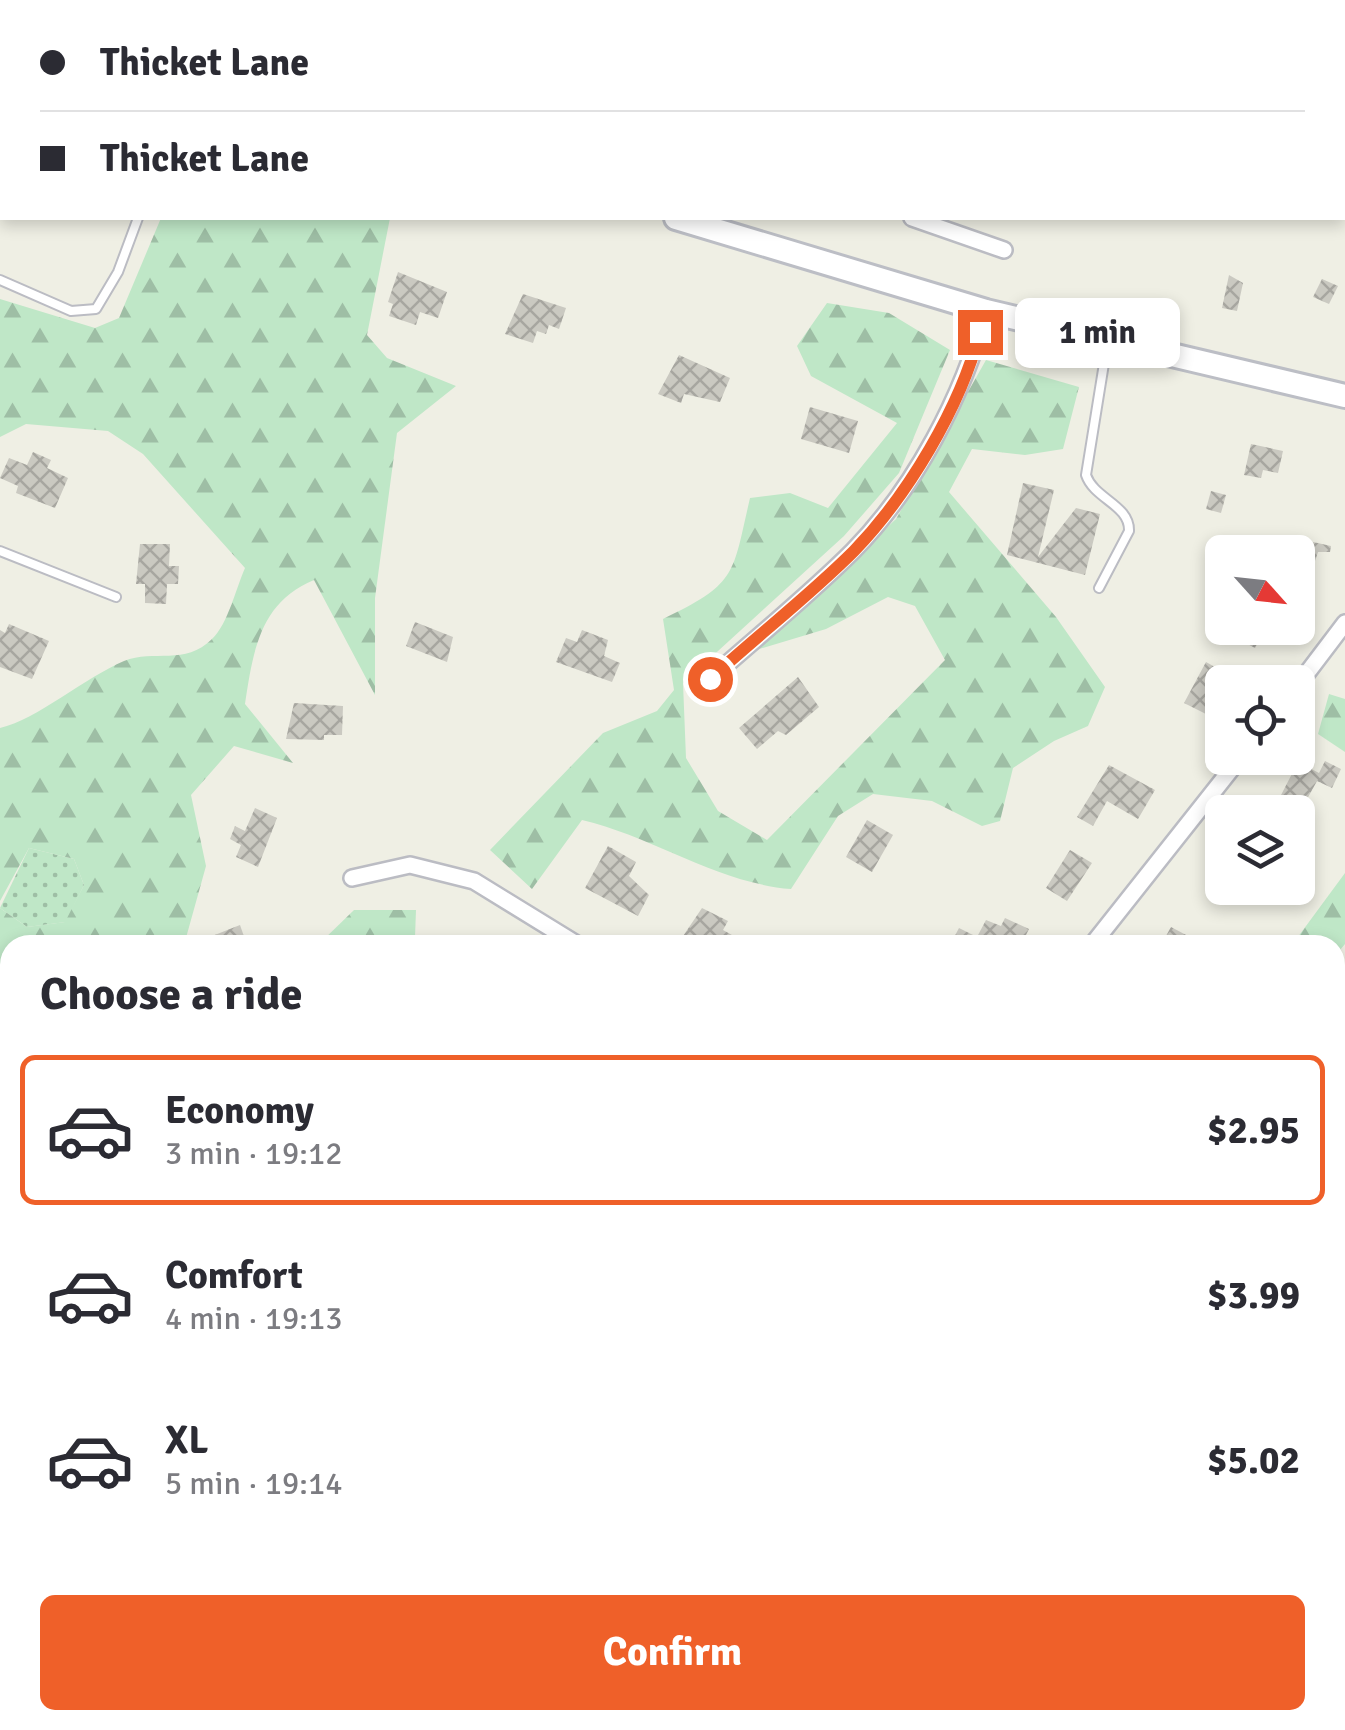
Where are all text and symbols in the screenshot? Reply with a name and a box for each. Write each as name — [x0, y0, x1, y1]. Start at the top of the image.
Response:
text: Thicket Lane — [100, 39, 309, 86]
text: Thicket Lane — [100, 135, 309, 182]
callout: 1 min — [1015, 297, 1180, 367]
route end — [958, 310, 1003, 355]
text: 1 min — [1059, 313, 1136, 352]
north arrow — [1205, 535, 1315, 645]
map controls — [1205, 535, 1315, 905]
route start — [688, 657, 733, 702]
button: locate — [1205, 665, 1315, 775]
button: layers — [1205, 795, 1315, 905]
text: Choose a ride — [40, 967, 303, 1022]
icon: car — [45, 1085, 135, 1175]
text: Economy — [165, 1087, 314, 1134]
text: $2.95 — [1207, 1107, 1300, 1154]
text: 3 min · 19:12 — [165, 1134, 343, 1173]
icon: car — [45, 1250, 135, 1340]
text: Comfort — [165, 1252, 303, 1299]
text: $3.99 — [1207, 1272, 1300, 1319]
text: 4 min · 19:13 — [165, 1299, 343, 1338]
icon: car — [45, 1415, 135, 1505]
text: XL — [165, 1417, 208, 1464]
text: $5.02 — [1207, 1437, 1300, 1484]
text: 5 min · 19:14 — [165, 1464, 343, 1503]
button: Confirm — [40, 1595, 1305, 1710]

